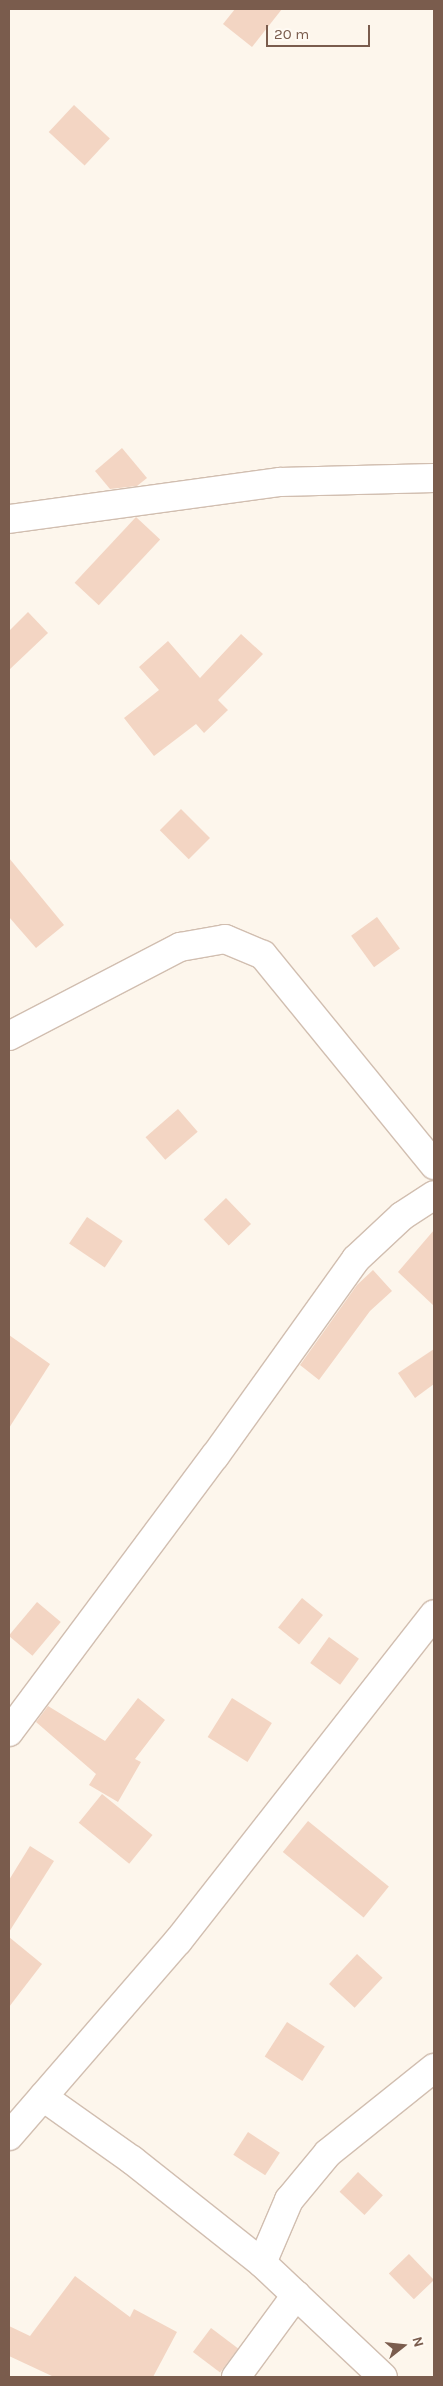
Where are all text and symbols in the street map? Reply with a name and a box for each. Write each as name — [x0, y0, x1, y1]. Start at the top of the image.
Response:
scale bar — [268, 15, 372, 47]
text: 20 m — [274, 25, 309, 43]
north arrow — [378, 2321, 428, 2371]
text: N — [408, 2335, 427, 2349]

